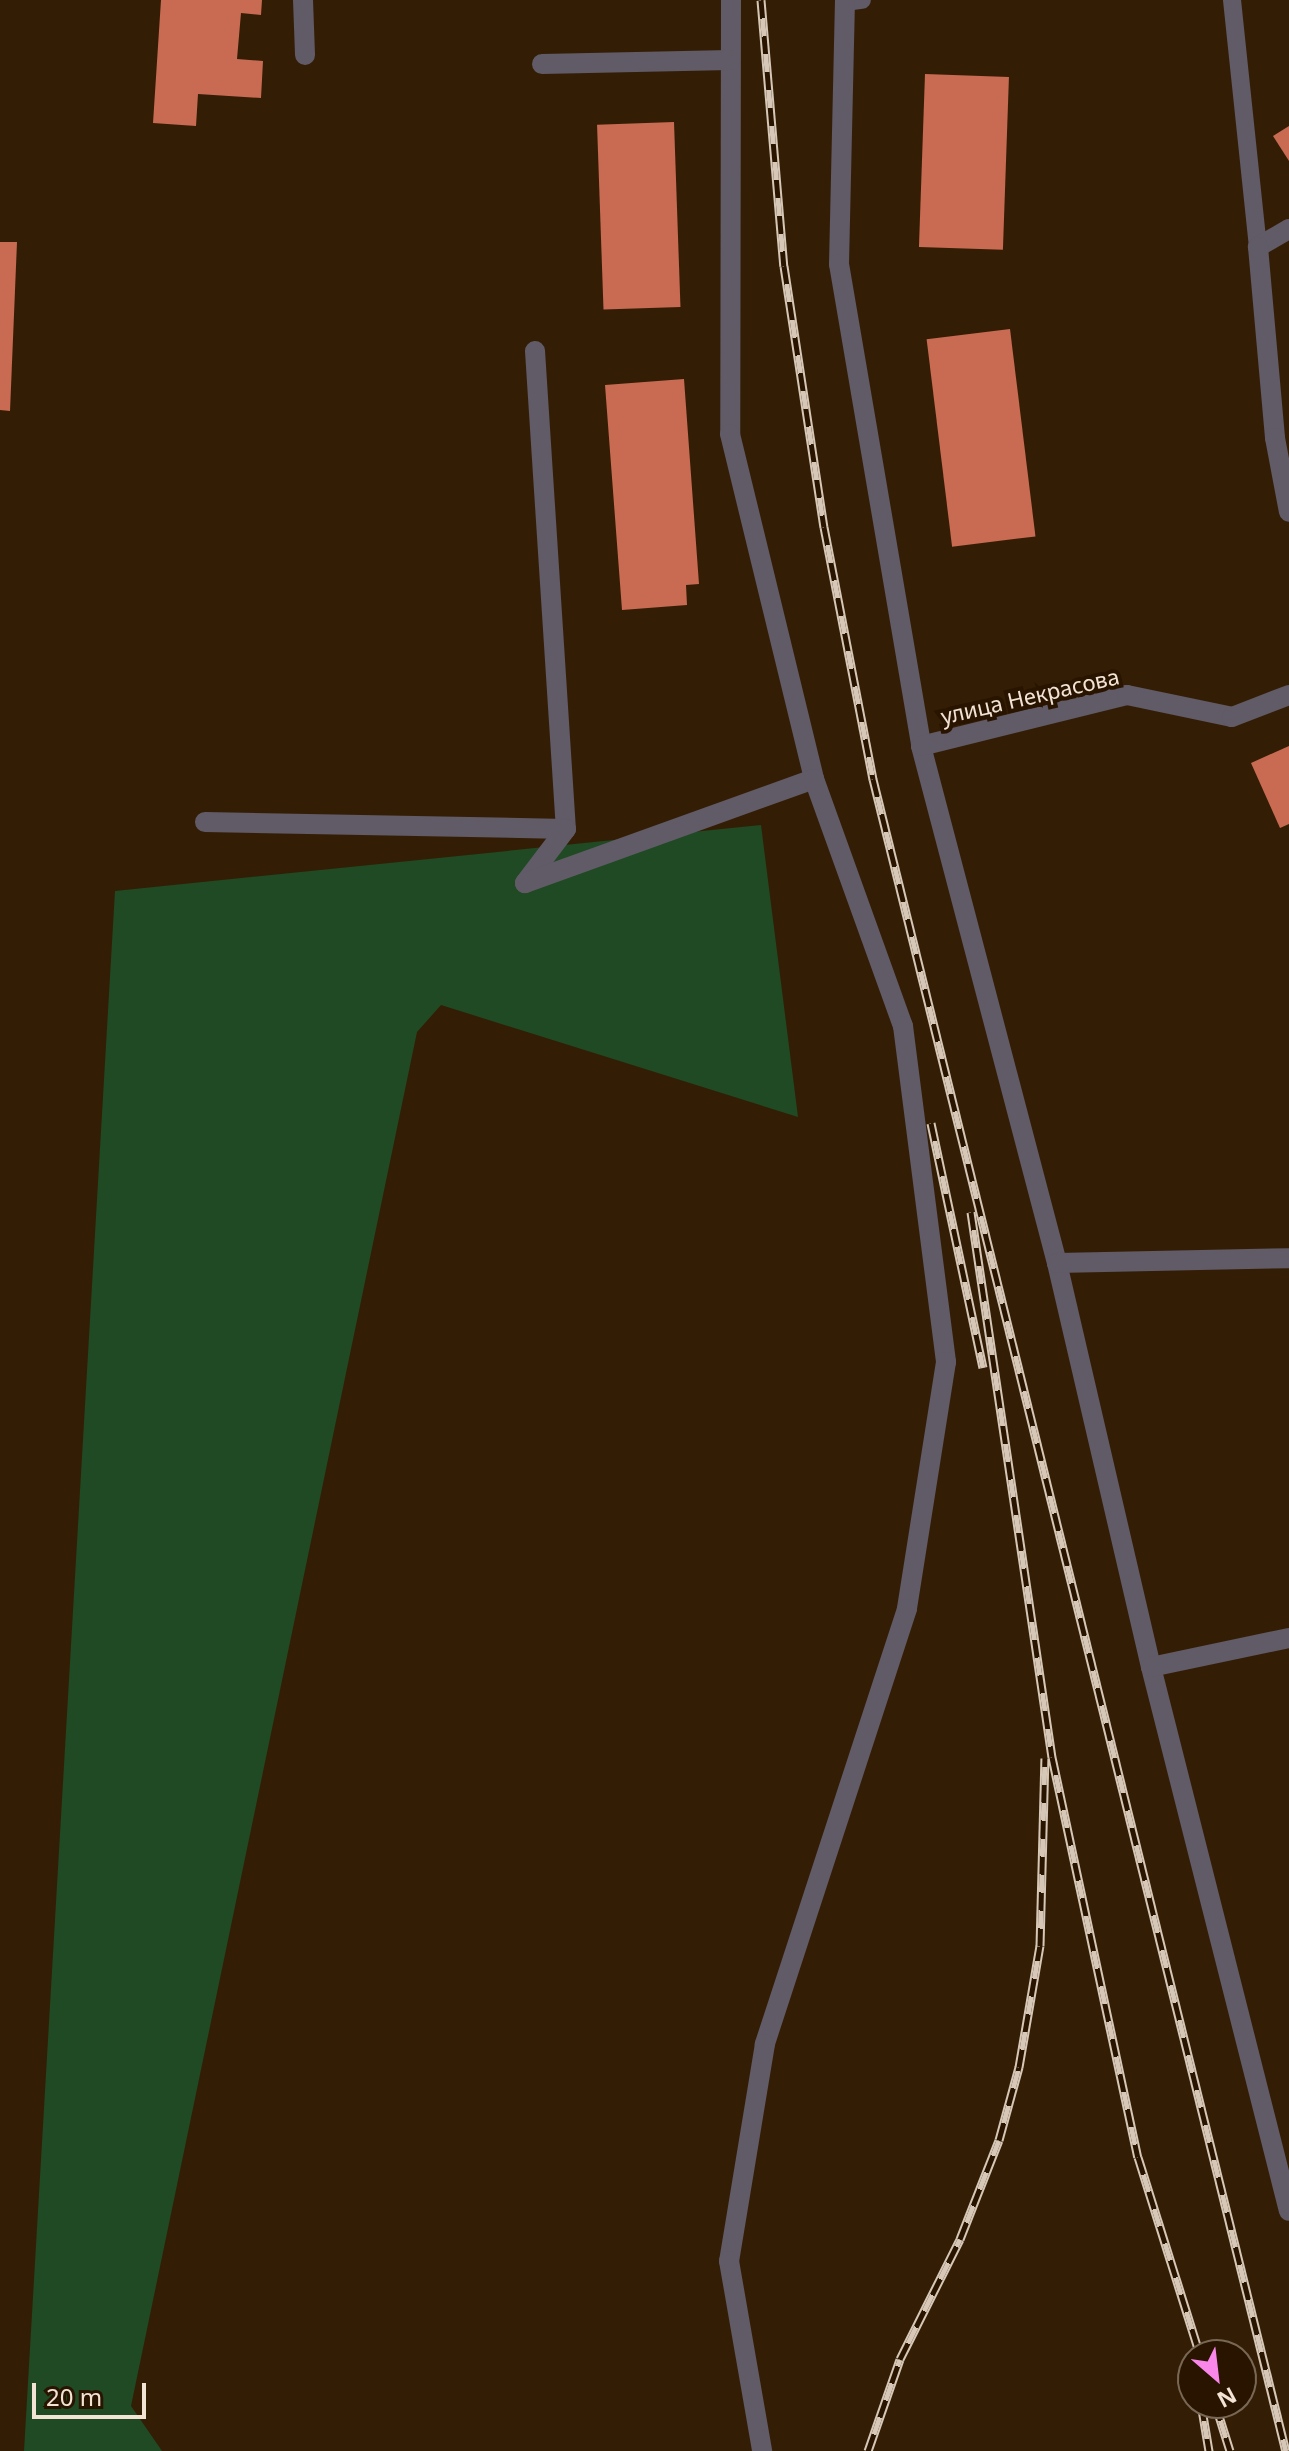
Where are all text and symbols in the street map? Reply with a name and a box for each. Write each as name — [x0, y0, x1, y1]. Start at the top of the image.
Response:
street label: улица Некрасова — [938, 663, 1122, 729]
north arrow — [1177, 2339, 1257, 2419]
scale bar — [36, 2367, 150, 2417]
text: 20 m — [46, 2380, 102, 2413]
text: N — [1212, 2381, 1242, 2416]

